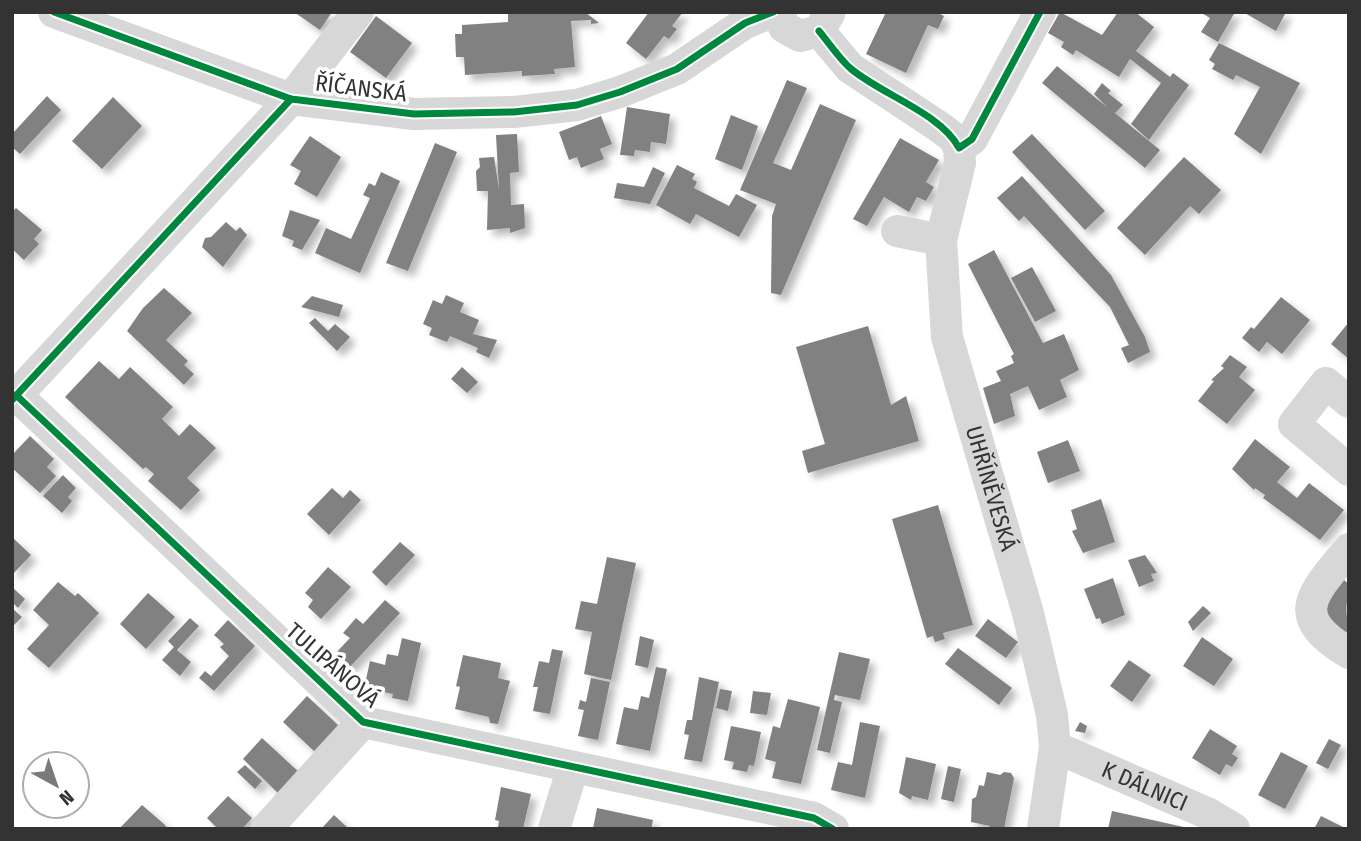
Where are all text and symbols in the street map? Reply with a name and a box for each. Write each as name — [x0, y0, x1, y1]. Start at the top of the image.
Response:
street label: ŘÍČANSKÁ — [314, 68, 408, 108]
street label: UHŘÍNĚVESKÁ — [960, 423, 1024, 554]
street label: TULIPÁNOVÁ — [280, 616, 386, 713]
north arrow — [21, 750, 91, 820]
street label: K DÁLNICI — [1098, 755, 1192, 817]
text: N — [55, 785, 78, 810]

